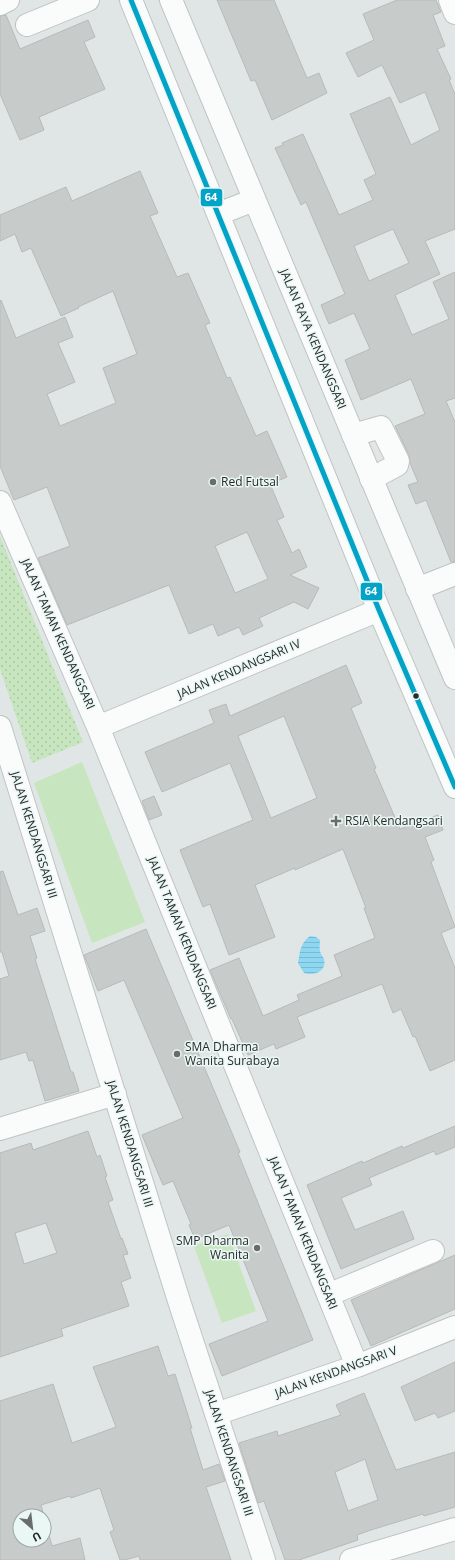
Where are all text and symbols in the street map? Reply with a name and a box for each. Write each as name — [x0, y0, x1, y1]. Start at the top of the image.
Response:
line badge: 64 — [200, 188, 223, 207]
text: 64 — [205, 189, 218, 204]
street label: JALAN RAYA KENDANGSARI — [276, 265, 351, 412]
place label: Red Futsal — [221, 473, 279, 490]
marker: Red Futsal — [208, 477, 218, 487]
street label: JALAN TAMAN KENDANGSARI — [17, 555, 99, 712]
line badge: 64 — [360, 582, 383, 601]
text: 64 — [365, 583, 378, 598]
street label: JALAN KENDANGSARI IV — [174, 635, 304, 703]
unlabelled marker — [411, 691, 421, 701]
street label: JALAN KENDANGSARI III — [7, 768, 62, 900]
place label: RSIA Kendangsari — [345, 812, 443, 829]
marker: RSIA Kendangsari — [330, 815, 342, 827]
street label: JALAN TAMAN KENDANGSARI — [144, 853, 221, 1012]
place label: SMA Dharma Wanita Surabaya — [185, 1038, 279, 1069]
marker: SMA Dharma Wanita Surabaya — [172, 1049, 182, 1059]
street label: JALAN KENDANGSARI III — [103, 1077, 158, 1209]
street label: JALAN TAMAN KENDANGSARI — [265, 1153, 342, 1312]
place label: SMP Dharma Wanita — [176, 1232, 249, 1263]
marker: SMP Dharma Wanita — [252, 1243, 262, 1253]
street label: JALAN KENDANGSARI V — [271, 1341, 400, 1402]
street label: JALAN KENDANGSARI III — [201, 1386, 258, 1518]
north arrow — [12, 1508, 52, 1548]
text: U — [30, 1529, 44, 1546]

